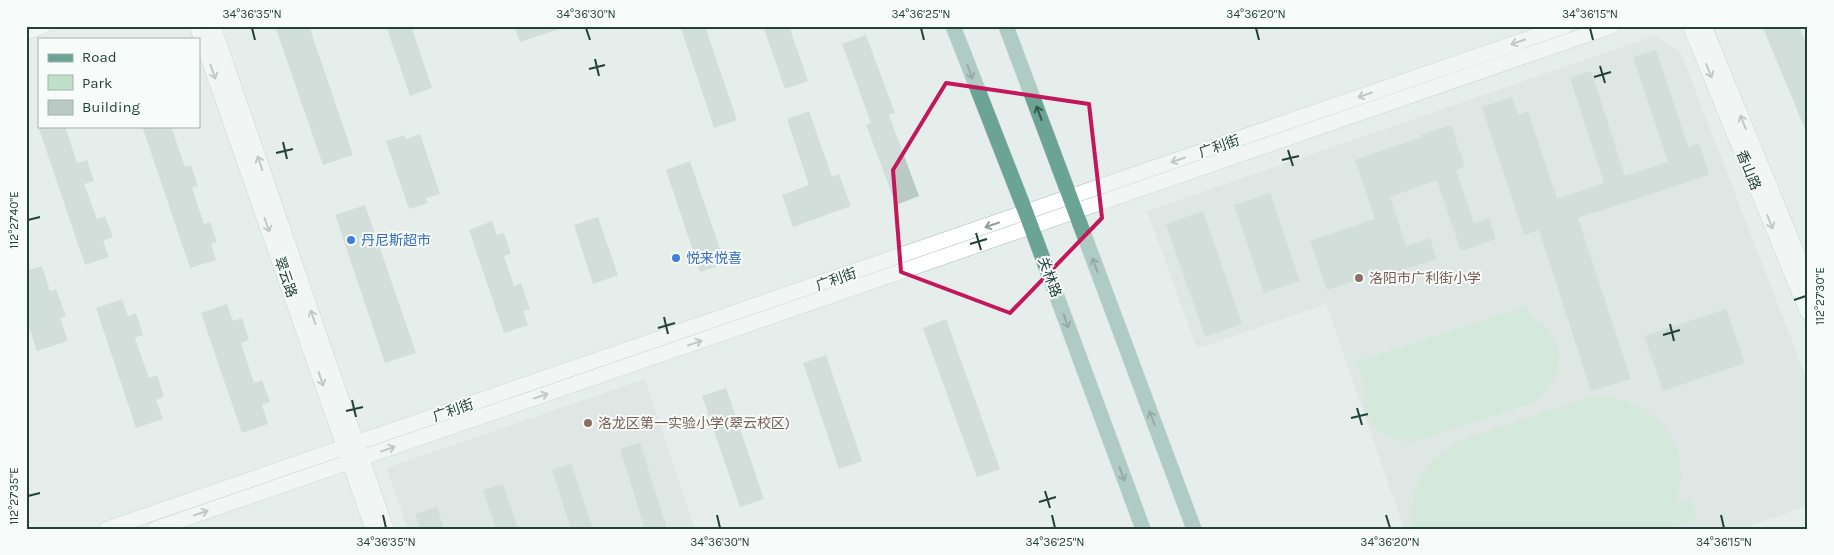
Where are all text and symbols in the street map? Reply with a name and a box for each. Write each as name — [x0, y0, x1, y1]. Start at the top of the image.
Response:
text: 34°36'35"N — [222, 7, 282, 21]
text: 34°36'30"N — [556, 7, 616, 21]
text: 34°36'25"N — [891, 7, 951, 21]
text: 34°36'20"N — [1226, 7, 1286, 21]
text: 34°36'15"N — [1562, 7, 1618, 21]
legend — [38, 38, 200, 128]
one-way arrow — [1511, 38, 1527, 47]
text: Road — [82, 48, 117, 66]
one-way arrow — [1705, 63, 1714, 78]
one-way arrow — [209, 64, 218, 79]
one-way arrow — [967, 64, 976, 79]
text: Park — [82, 74, 112, 92]
one-way arrow — [1357, 91, 1373, 101]
text: Building — [82, 98, 140, 116]
one-way arrow — [1034, 106, 1043, 121]
one-way arrow — [1738, 115, 1747, 130]
street label: 广利街 — [1197, 132, 1242, 161]
street label: 香山路 — [1733, 148, 1764, 193]
one-way arrow — [255, 156, 264, 172]
one-way arrow — [1171, 156, 1187, 165]
text: 112°27'40"E — [7, 191, 21, 249]
one-way arrow — [1766, 214, 1776, 229]
one-way arrow — [263, 217, 272, 233]
one-way arrow — [985, 221, 1000, 230]
place label: 丹尼斯超市 — [361, 232, 431, 249]
marker: 丹尼斯超市 — [345, 234, 357, 246]
place label: 悦来悦喜 — [686, 250, 742, 267]
marker: 悦来悦喜 — [670, 252, 682, 264]
street label: 翠云路 — [271, 255, 300, 300]
street label: 关林路 — [1034, 255, 1065, 300]
one-way arrow — [1090, 258, 1099, 274]
street label: 广利街 — [814, 265, 859, 294]
text: 112°27'30"E — [1813, 267, 1827, 325]
place label: 洛阳市广利街小学 — [1369, 270, 1481, 287]
marker: 洛阳市广利街小学 — [1353, 272, 1365, 284]
one-way arrow — [308, 310, 317, 325]
one-way arrow — [1062, 313, 1071, 329]
one-way arrow — [687, 338, 702, 347]
one-way arrow — [317, 370, 326, 386]
one-way arrow — [533, 391, 549, 400]
street label: 广利街 — [431, 396, 476, 425]
one-way arrow — [1147, 410, 1156, 426]
place label: 洛龙区第一实验小学(翠云校区) — [598, 415, 790, 432]
marker: 洛龙区第一实验小学(翠云校区) — [582, 417, 594, 429]
one-way arrow — [379, 444, 395, 453]
one-way arrow — [1118, 466, 1127, 481]
text: 112°27'35"E — [7, 467, 21, 525]
one-way arrow — [193, 508, 208, 517]
text: 34°36'35"N — [356, 535, 416, 549]
text: 34°36'30"N — [690, 535, 750, 549]
text: 34°36'25"N — [1025, 535, 1085, 549]
text: 34°36'20"N — [1360, 535, 1420, 549]
text: 34°36'15"N — [1696, 535, 1752, 549]

